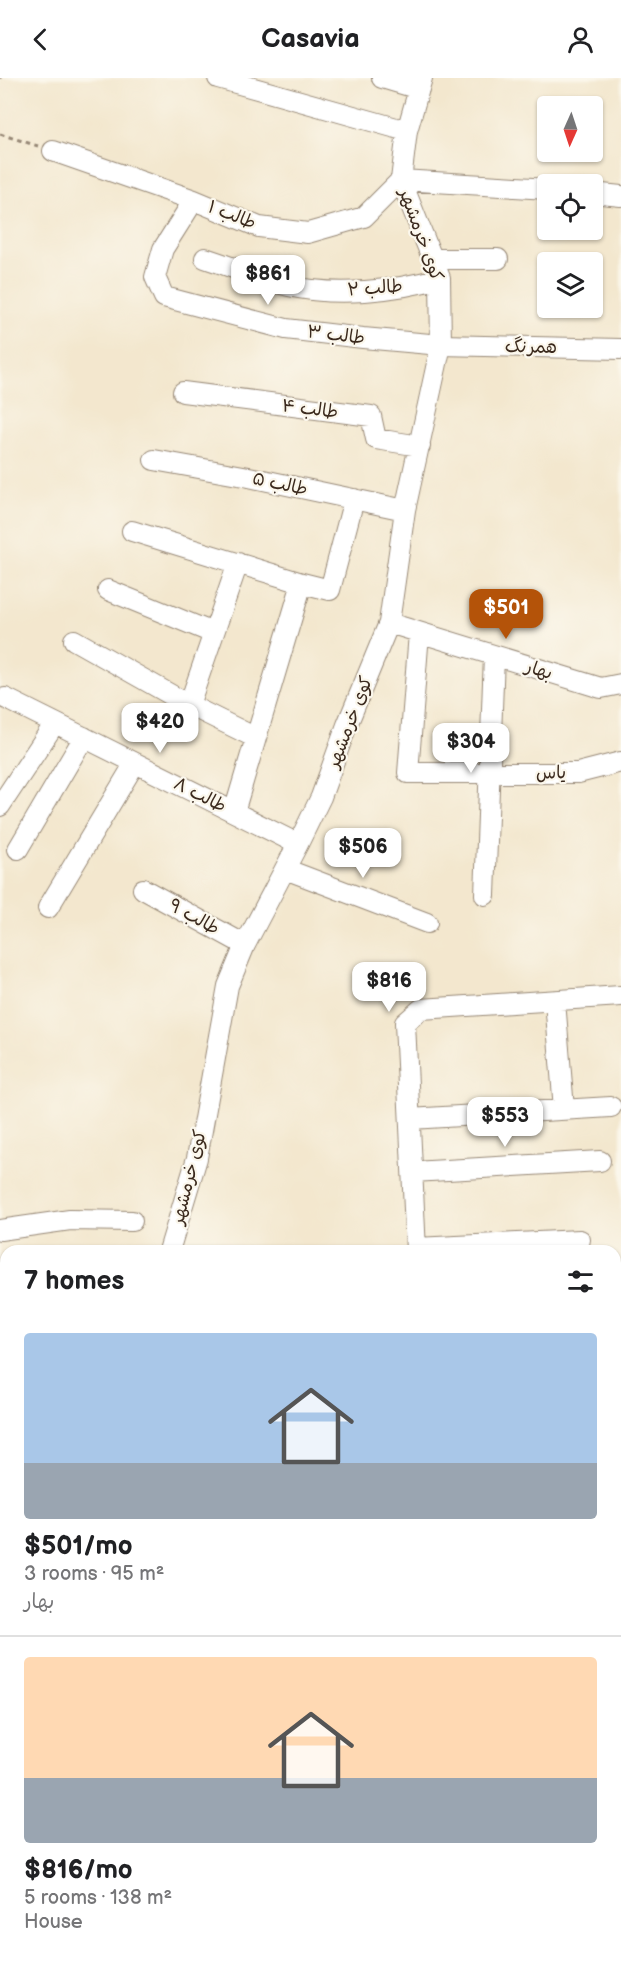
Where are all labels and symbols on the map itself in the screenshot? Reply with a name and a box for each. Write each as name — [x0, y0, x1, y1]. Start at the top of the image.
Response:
north arrow — [537, 96, 603, 162]
street label: کوی خرمشهر — [394, 184, 447, 284]
street label: طالب ۱ — [205, 196, 259, 234]
pin: $861 — [232, 255, 304, 306]
street label: طالب ۲ — [347, 276, 403, 300]
street label: طالب ۳ — [306, 321, 366, 349]
street label: همرنگ — [505, 336, 557, 358]
street label: طالب ۴ — [281, 395, 339, 423]
street label: طالب ۵ — [251, 468, 309, 500]
pin: $501 — [470, 589, 542, 640]
street label: بهار — [521, 655, 555, 684]
street label: کوی خرمشهر — [322, 673, 377, 773]
pin: $420 — [124, 703, 196, 754]
pin: $304 — [435, 723, 507, 774]
street label: یاس — [536, 762, 566, 784]
street label: طالب ۸ — [170, 773, 230, 817]
pin: $506 — [327, 828, 399, 879]
street label: طالب ۹ — [165, 895, 223, 939]
pin: $816 — [353, 962, 425, 1013]
pin: $553 — [469, 1097, 541, 1148]
street label: کوی خرمشهر — [167, 1127, 211, 1228]

